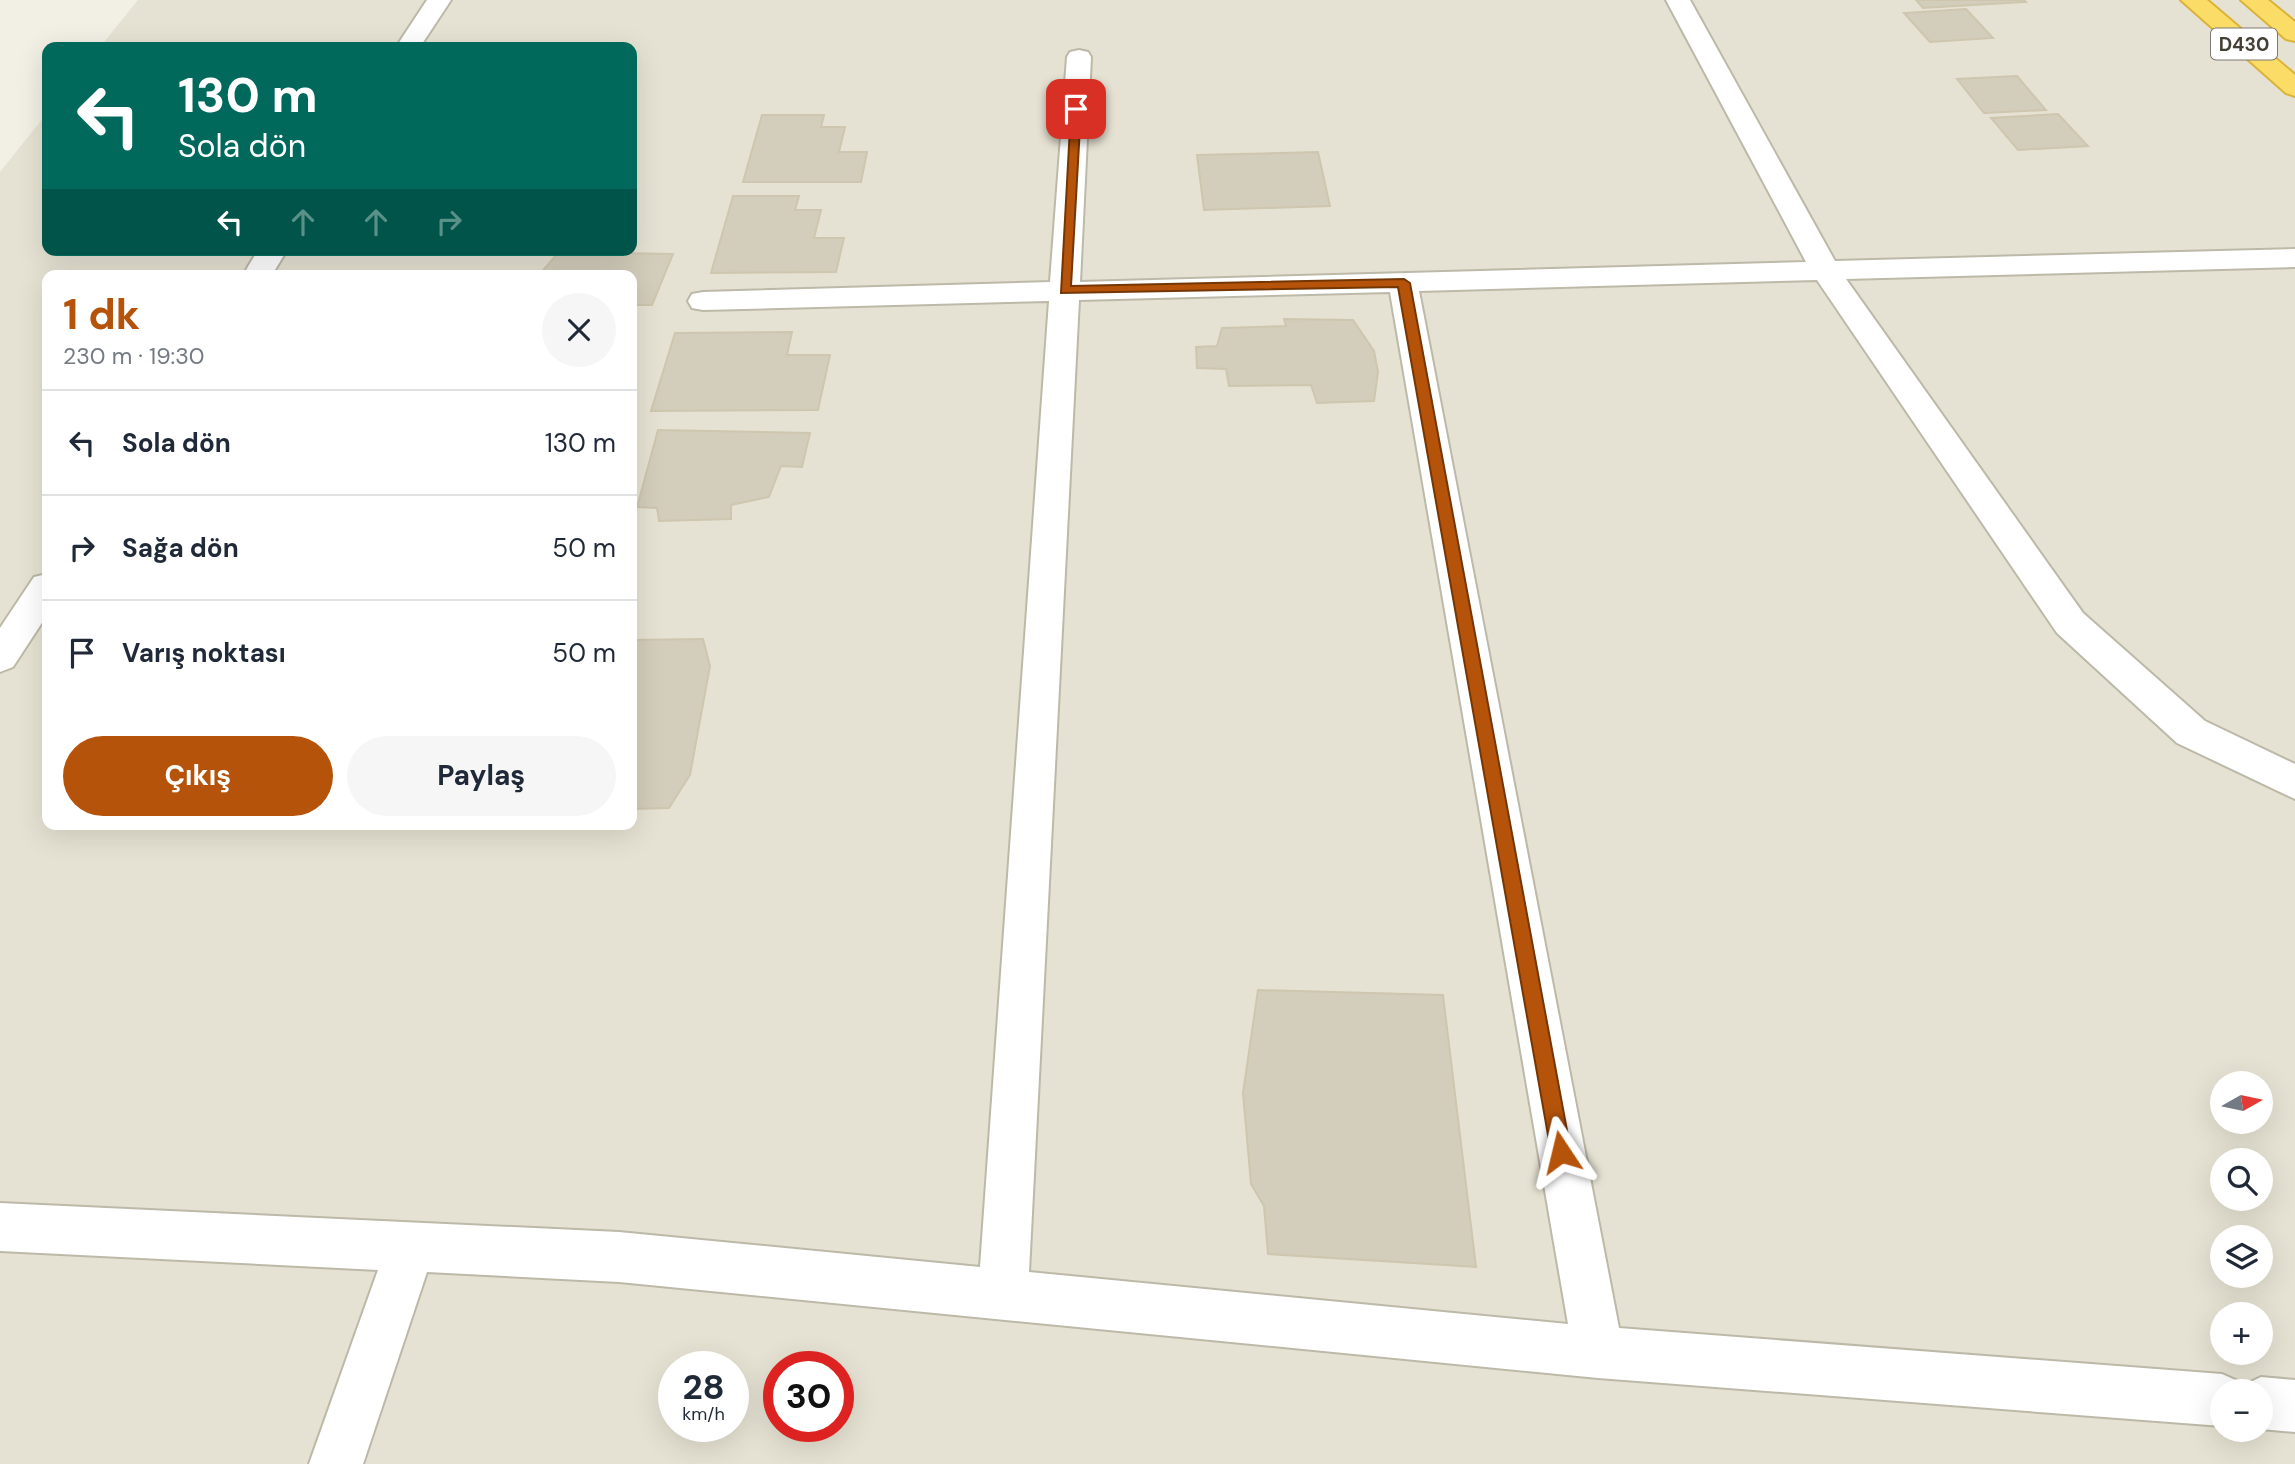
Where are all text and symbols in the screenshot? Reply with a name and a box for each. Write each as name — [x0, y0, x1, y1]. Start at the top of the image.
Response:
road number: D430 — [2211, 28, 2277, 60]
text: 130 m — [178, 63, 318, 127]
icon: left — [63, 70, 154, 161]
pin — [1046, 79, 1106, 139]
icon: arrive — [1057, 90, 1095, 128]
text: Sola dön — [178, 125, 306, 167]
icon: left — [211, 203, 249, 241]
icon: ahead — [284, 203, 322, 241]
icon: ahead — [357, 203, 395, 241]
icon: right — [430, 203, 468, 241]
text: 1 dk — [63, 287, 140, 342]
button: close — [542, 293, 616, 367]
text: 230 m · 19:30 — [63, 341, 205, 371]
icon: left — [63, 424, 101, 462]
text: Sola dön — [122, 426, 231, 460]
text: 130 m — [545, 426, 616, 460]
icon: right — [63, 529, 101, 567]
text: Sağa dön — [122, 531, 239, 565]
text: 50 m — [552, 531, 616, 565]
icon: arrive — [63, 634, 101, 672]
text: Varış noktası — [122, 636, 286, 670]
text: 50 m — [552, 636, 616, 670]
button: Çıkış — [63, 736, 333, 816]
button: Paylaş — [347, 736, 616, 816]
north arrow — [2210, 1071, 2273, 1134]
map controls — [2210, 1071, 2273, 1442]
position arrow — [1524, 1115, 1598, 1189]
button: search — [2210, 1148, 2273, 1211]
button: layers — [2210, 1225, 2273, 1288]
button: + — [2210, 1302, 2273, 1365]
speed limit sign: 30 — [763, 1351, 854, 1442]
text: 28 — [682, 1364, 725, 1410]
button: − — [2210, 1379, 2273, 1442]
text: km/h — [682, 1402, 725, 1426]

